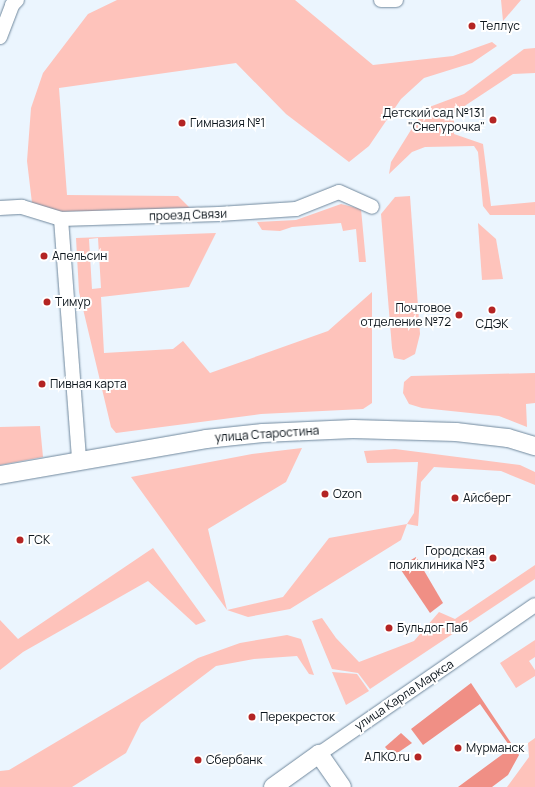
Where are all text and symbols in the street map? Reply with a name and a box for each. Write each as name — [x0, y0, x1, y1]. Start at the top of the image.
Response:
place label: Теллус — [480, 19, 520, 33]
marker: Теллус — [467, 21, 477, 31]
place label: Детский сад №131 "Снегурочка" — [382, 106, 485, 134]
marker: Детский сад №131 "Снегурочка" — [488, 115, 498, 125]
place label: Гимназия №1 — [190, 116, 265, 130]
marker: Гимназия №1 — [177, 118, 187, 128]
street label: проезд Связи — [149, 206, 227, 224]
place label: Апельсин — [52, 249, 107, 263]
marker: Апельсин — [39, 251, 49, 261]
place label: Тимур — [55, 295, 91, 309]
marker: Тимур — [42, 297, 52, 307]
place label: Почтовое отделение №72 — [361, 301, 451, 329]
marker: СДЭК — [487, 305, 497, 315]
marker: Почтовое отделение №72 — [454, 310, 464, 320]
place label: СДЭК — [476, 317, 508, 331]
place label: Пивная карта — [50, 377, 127, 391]
marker: Пивная карта — [37, 379, 47, 389]
street label: улица Старостина — [214, 423, 320, 445]
place label: Ozon — [333, 487, 362, 501]
marker: Ozon — [320, 489, 330, 499]
place label: Айсберг — [463, 491, 511, 505]
marker: Айсберг — [450, 493, 460, 503]
place label: ГСК — [28, 533, 50, 547]
marker: ГСК — [15, 535, 25, 545]
place label: Городская поликлиника №3 — [389, 544, 485, 572]
marker: Городская поликлиника №3 — [488, 553, 498, 563]
place label: Бульдог Паб — [397, 621, 468, 635]
marker: Бульдог Паб — [384, 623, 394, 633]
street label: улица Карла Маркса — [352, 657, 456, 733]
place label: Перекресток — [260, 710, 335, 724]
marker: Перекресток — [247, 712, 257, 722]
place label: Мурманск — [466, 741, 524, 755]
marker: Мурманск — [453, 743, 463, 753]
place label: АЛКО.ru — [364, 750, 410, 764]
marker: АЛКО.ru — [413, 752, 423, 762]
place label: Сбербанк — [206, 753, 262, 767]
marker: Сбербанк — [193, 755, 203, 765]

